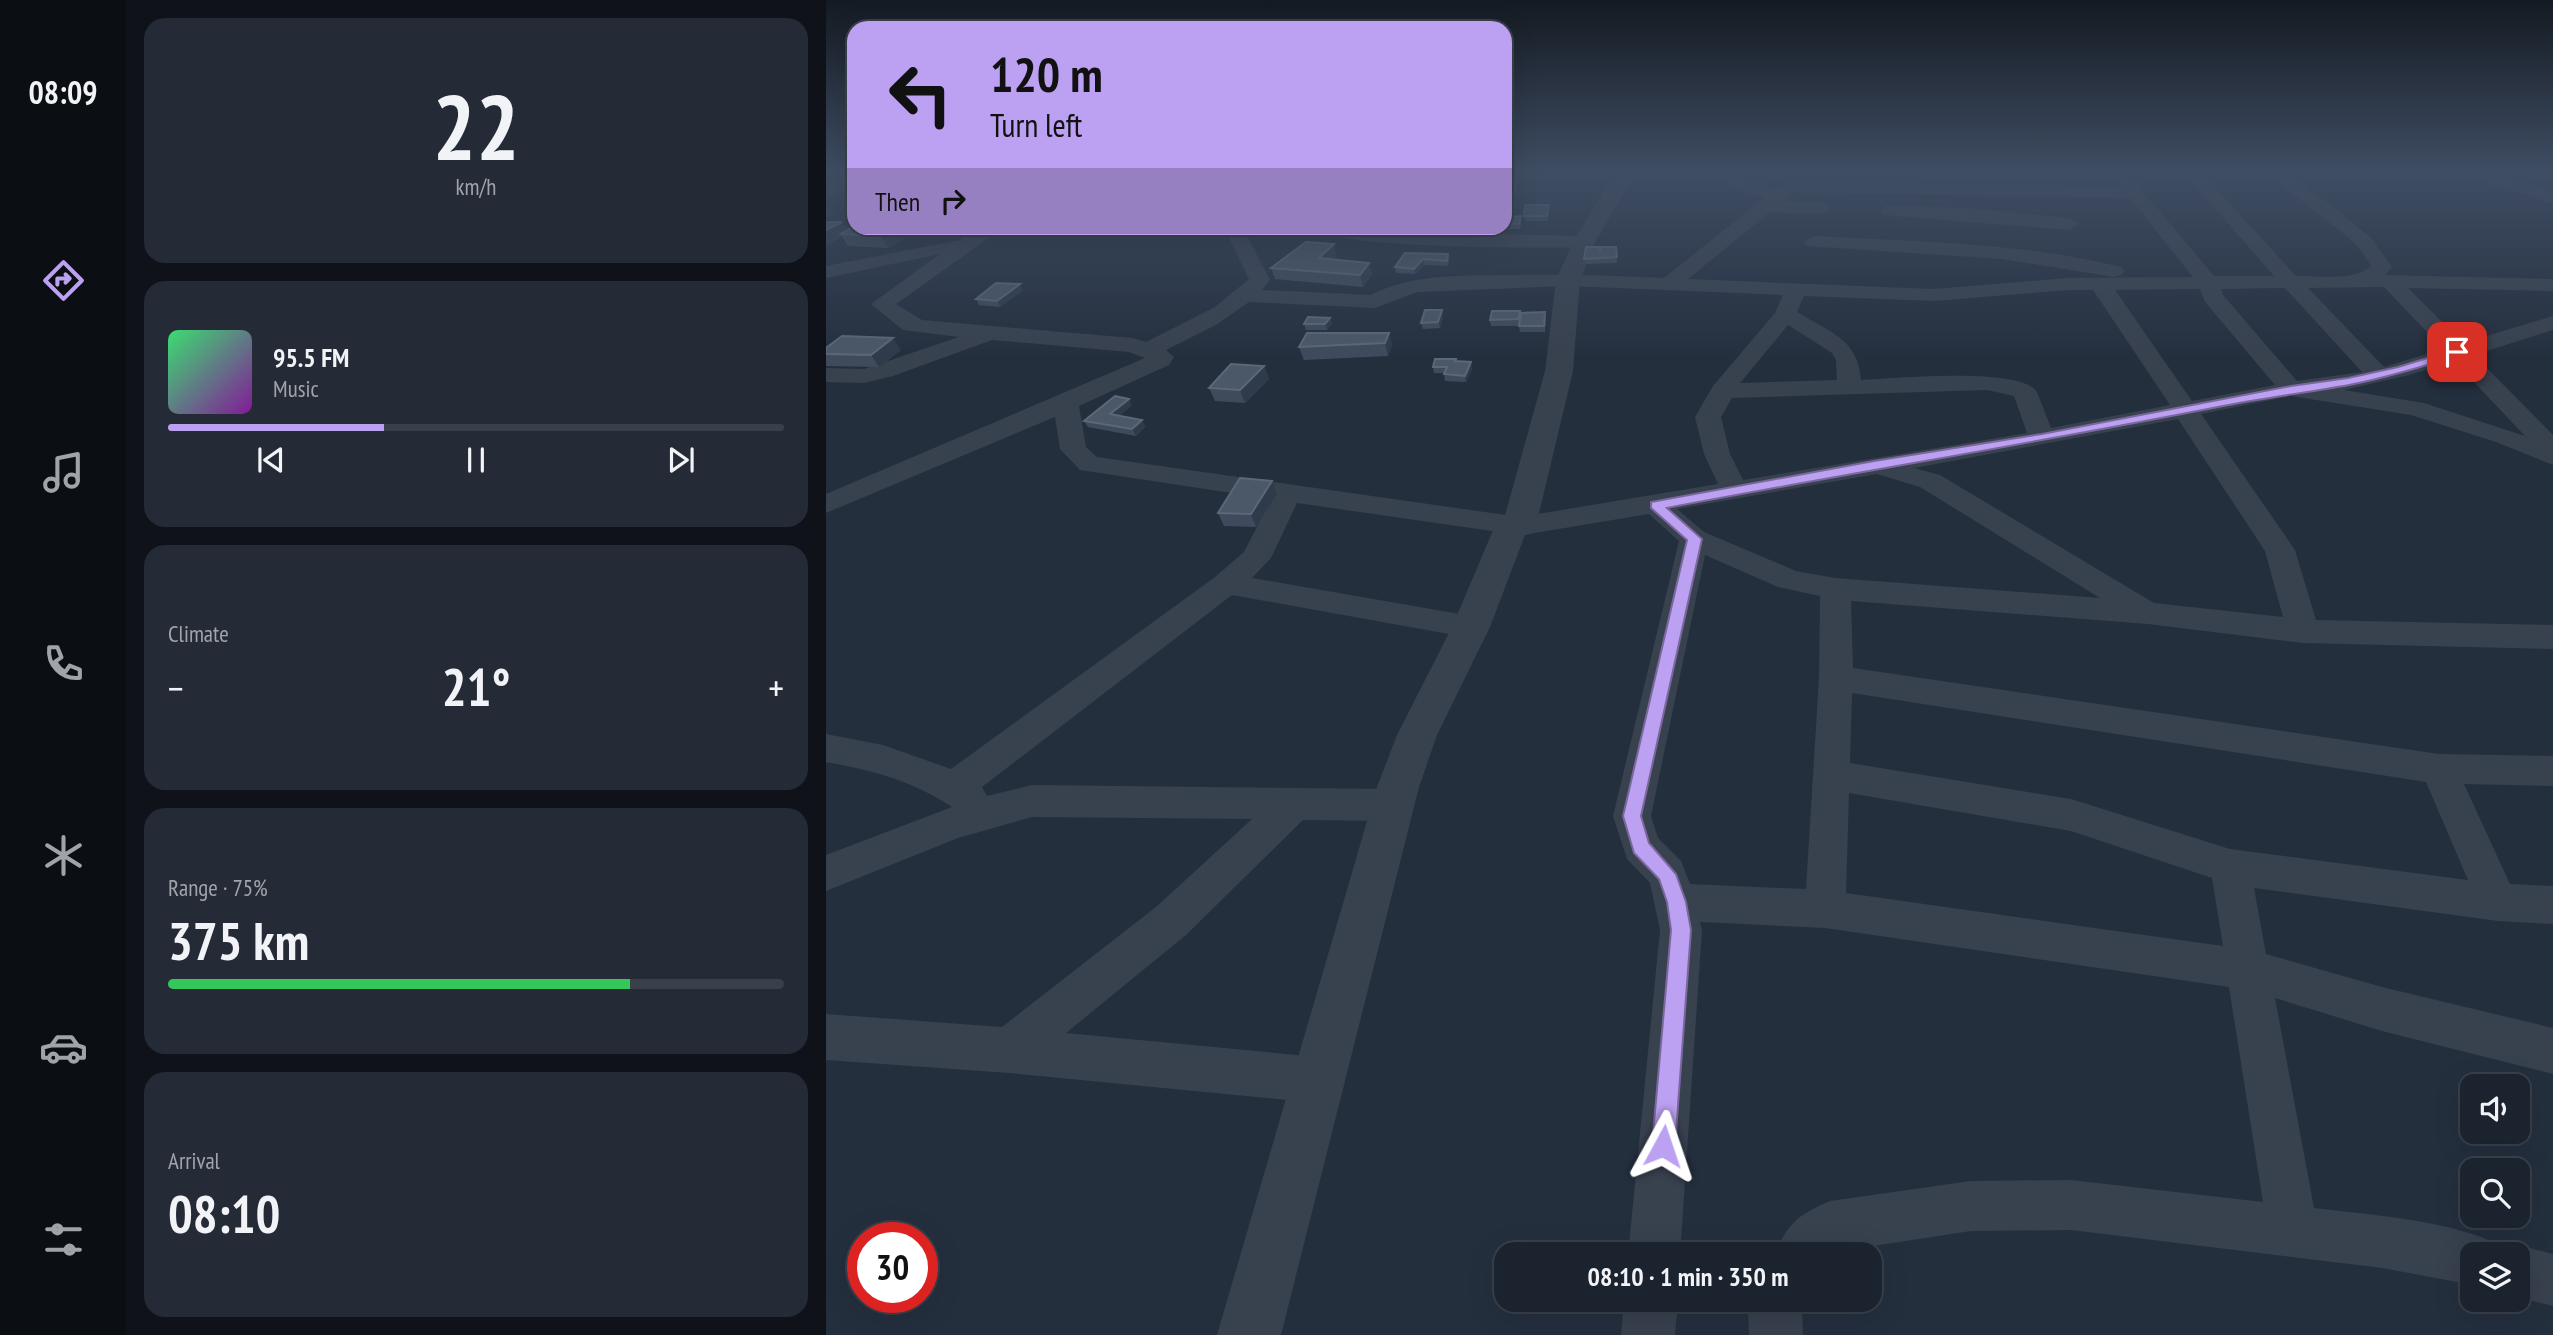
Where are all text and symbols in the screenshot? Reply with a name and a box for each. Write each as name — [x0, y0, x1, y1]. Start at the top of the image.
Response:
text: 120 m — [990, 42, 1103, 106]
icon: left — [875, 49, 966, 140]
text: 22 — [433, 67, 520, 185]
text: 08:09 — [28, 71, 98, 113]
text: Turn left — [990, 104, 1082, 146]
text: km/h — [456, 172, 496, 201]
icon: right — [934, 182, 972, 220]
text: Then — [875, 185, 920, 218]
icon: directions — [39, 256, 88, 305]
pin — [2427, 322, 2487, 382]
icon: arrive — [2438, 333, 2476, 371]
text: 95.5 FM — [273, 341, 349, 374]
text: Music — [273, 374, 319, 403]
icon: previous — [252, 441, 290, 479]
icon: pause — [457, 441, 495, 479]
icon: next — [662, 441, 700, 479]
icon: music — [39, 448, 88, 497]
text: Climate — [168, 619, 229, 648]
icon: phone — [39, 639, 88, 688]
text: 21° — [442, 653, 510, 720]
text: − — [168, 663, 184, 712]
text: + — [768, 663, 784, 712]
icon: climate — [39, 831, 88, 880]
text: Range · 75% — [168, 873, 268, 902]
text: 375 km — [168, 907, 309, 974]
icon: car — [39, 1023, 88, 1072]
map controls — [2460, 1074, 2530, 1312]
button: sound — [2460, 1074, 2530, 1144]
position arrow — [1626, 1109, 1700, 1183]
text: Arrival — [168, 1146, 220, 1175]
button: search — [2460, 1158, 2530, 1228]
text: 08:10 — [168, 1180, 280, 1247]
icon: filters — [39, 1215, 88, 1264]
speed limit sign: 30 — [847, 1222, 938, 1313]
button: layers — [2460, 1242, 2530, 1312]
text: 08:10 · 1 min · 350 m — [1588, 1260, 1788, 1293]

